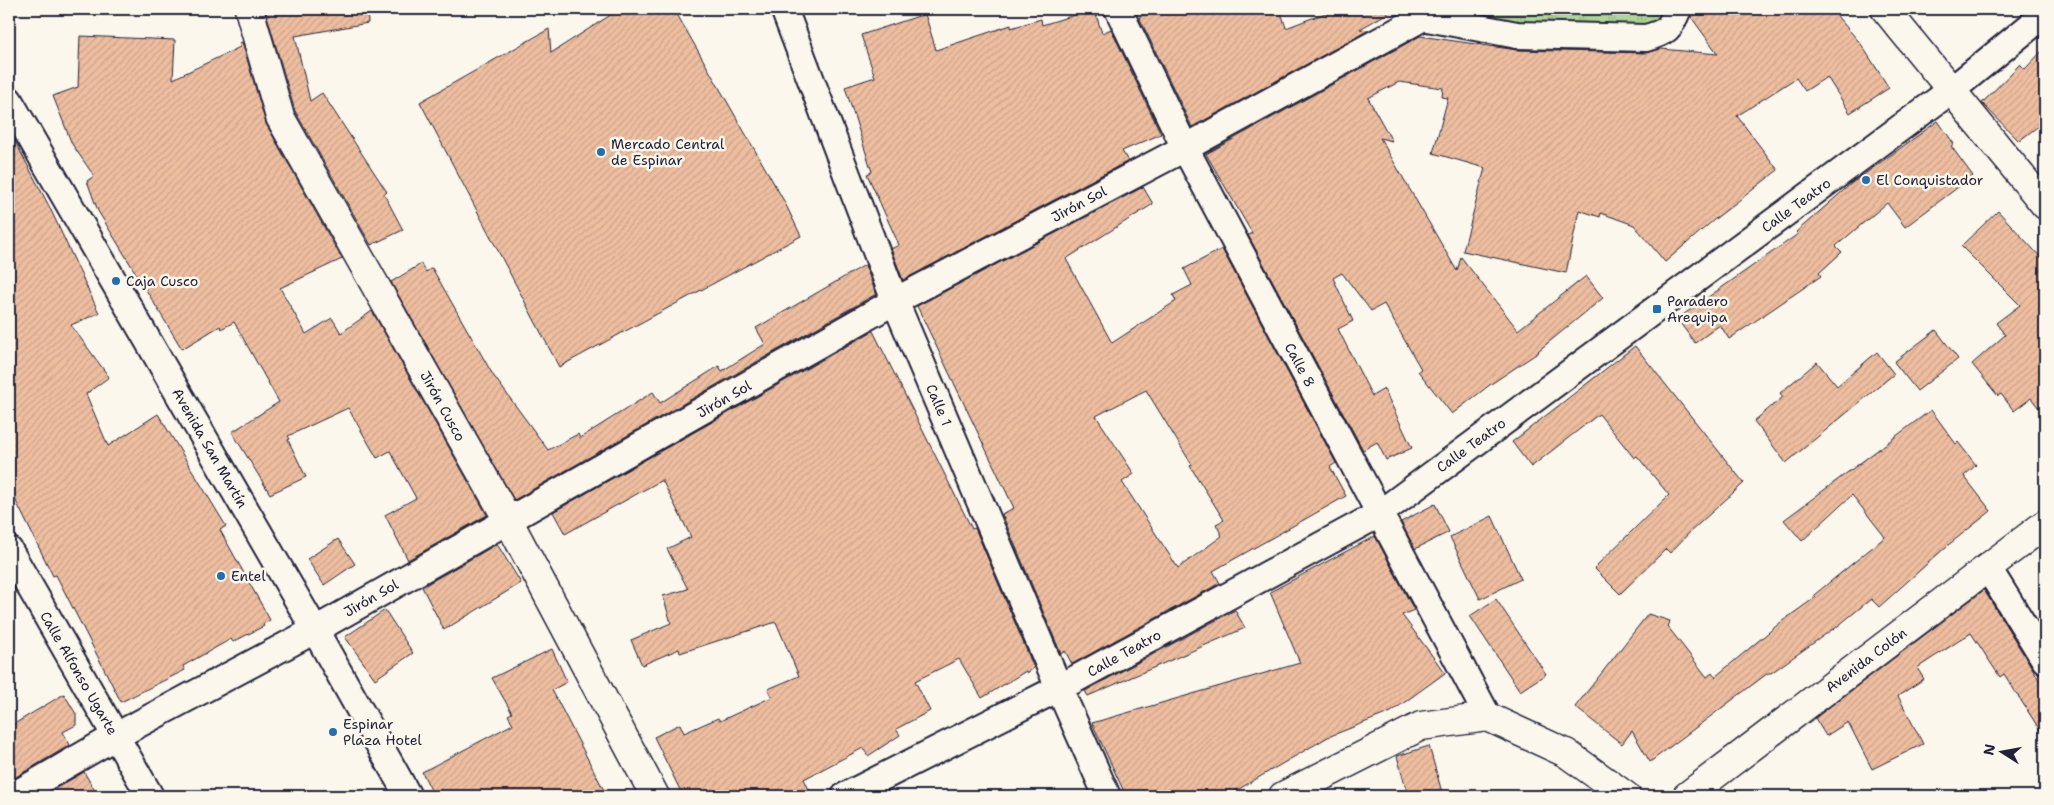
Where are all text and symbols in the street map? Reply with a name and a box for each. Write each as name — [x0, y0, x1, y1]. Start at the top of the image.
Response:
place label: Mercado Central de Espinar — [611, 135, 725, 169]
marker: Mercado Central de Espinar — [595, 146, 607, 158]
place label: El Conquistador — [1876, 171, 1984, 189]
street label: Calle Teatro — [1758, 174, 1834, 236]
marker: El Conquistador — [1860, 174, 1872, 186]
street label: Jirón Sol — [1048, 182, 1110, 226]
place label: Caja Cusco — [126, 272, 198, 290]
marker: Caja Cusco — [110, 275, 122, 287]
place label: Paradero Arequipa — [1667, 292, 1728, 326]
marker: Paradero Arequipa — [1651, 303, 1663, 315]
street label: Calle 8 — [1281, 340, 1319, 390]
street label: Jirón Cusco — [416, 368, 470, 444]
street label: Jirón Sol — [694, 376, 755, 422]
street label: Calle 1 — [922, 381, 956, 429]
street label: Avenida San Martín — [168, 385, 252, 512]
street label: Calle Teatro — [1433, 414, 1509, 476]
place label: Entel — [231, 567, 266, 585]
marker: Entel — [215, 570, 227, 582]
street label: Jirón Sol — [341, 575, 402, 621]
street label: Calle Alfonso Ugarte — [36, 608, 122, 738]
street label: Avenida Colón — [1822, 623, 1911, 696]
street label: Calle Teatro — [1084, 625, 1164, 681]
place label: Espinar Plaza Hotel — [343, 715, 423, 749]
marker: Espinar Plaza Hotel — [327, 726, 339, 738]
north arrow — [1976, 728, 2026, 778]
text: N — [1979, 742, 1999, 757]

